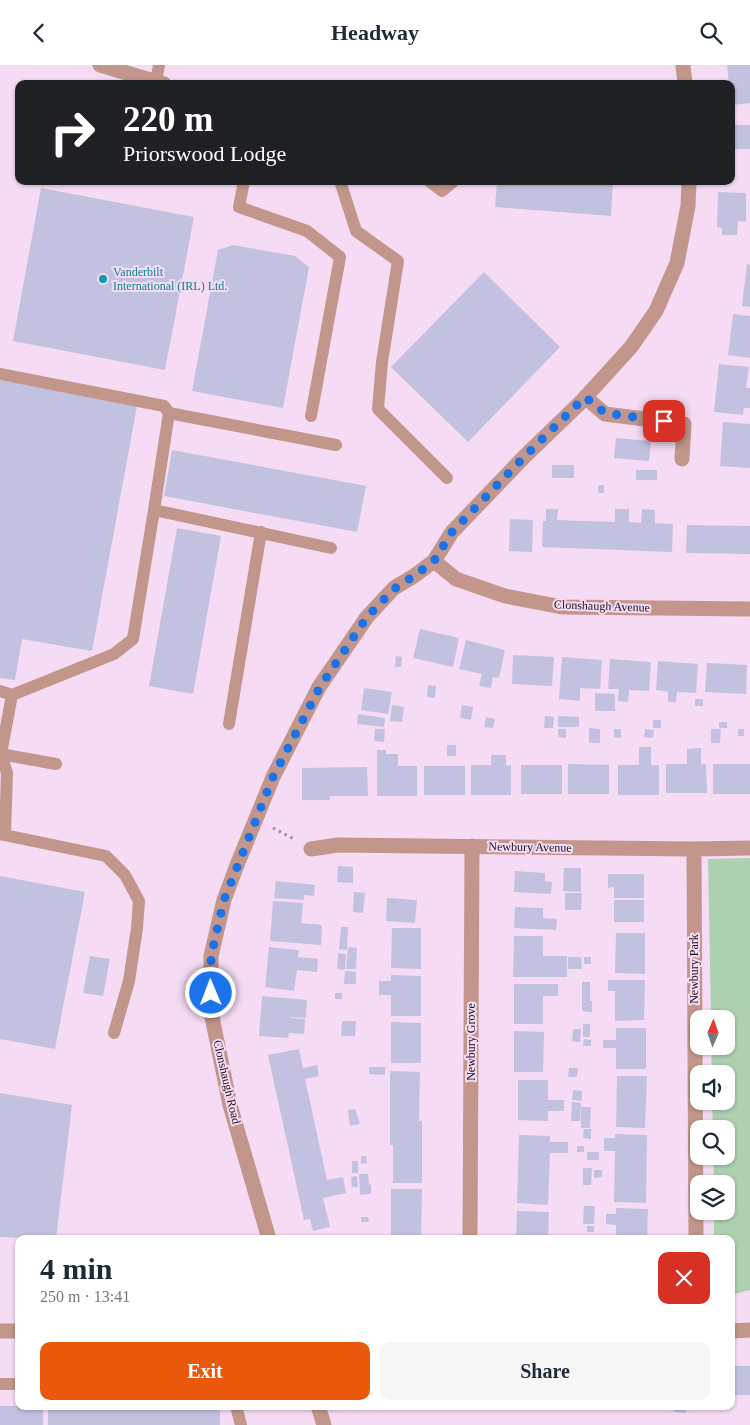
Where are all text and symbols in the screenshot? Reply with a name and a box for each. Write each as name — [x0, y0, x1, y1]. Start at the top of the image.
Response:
icon: back — [25, 19, 53, 47]
icon: search — [697, 19, 725, 47]
text: Headway — [331, 20, 419, 45]
icon: right — [40, 100, 105, 165]
text: 220 m — [123, 100, 213, 139]
text: Priorswood Lodge — [123, 141, 286, 166]
place label: Vanderbilt International (IRL) Ltd. — [113, 265, 227, 293]
marker: Vanderbilt International (IRL) Ltd. — [97, 273, 109, 285]
pin — [643, 400, 685, 442]
icon: arrive — [650, 407, 678, 435]
street label: Clonshaugh Avenue — [554, 597, 650, 615]
street label: Newbury Avenue — [488, 839, 572, 855]
street label: Newbury Park — [687, 934, 701, 1004]
position arrow — [184, 966, 236, 1018]
street label: Newbury Grove — [464, 1003, 478, 1081]
north arrow — [690, 1010, 735, 1055]
map controls — [690, 1010, 735, 1220]
street label: Clonshaugh Road — [211, 1039, 243, 1125]
button: sound — [690, 1065, 735, 1110]
button: search — [690, 1120, 735, 1165]
button: layers — [690, 1175, 735, 1220]
text: 4 min — [40, 1252, 113, 1285]
button: close — [658, 1252, 710, 1304]
text: 250 m · 13:41 — [40, 1288, 130, 1305]
button: Exit — [40, 1342, 370, 1400]
button: Share — [380, 1342, 710, 1400]

